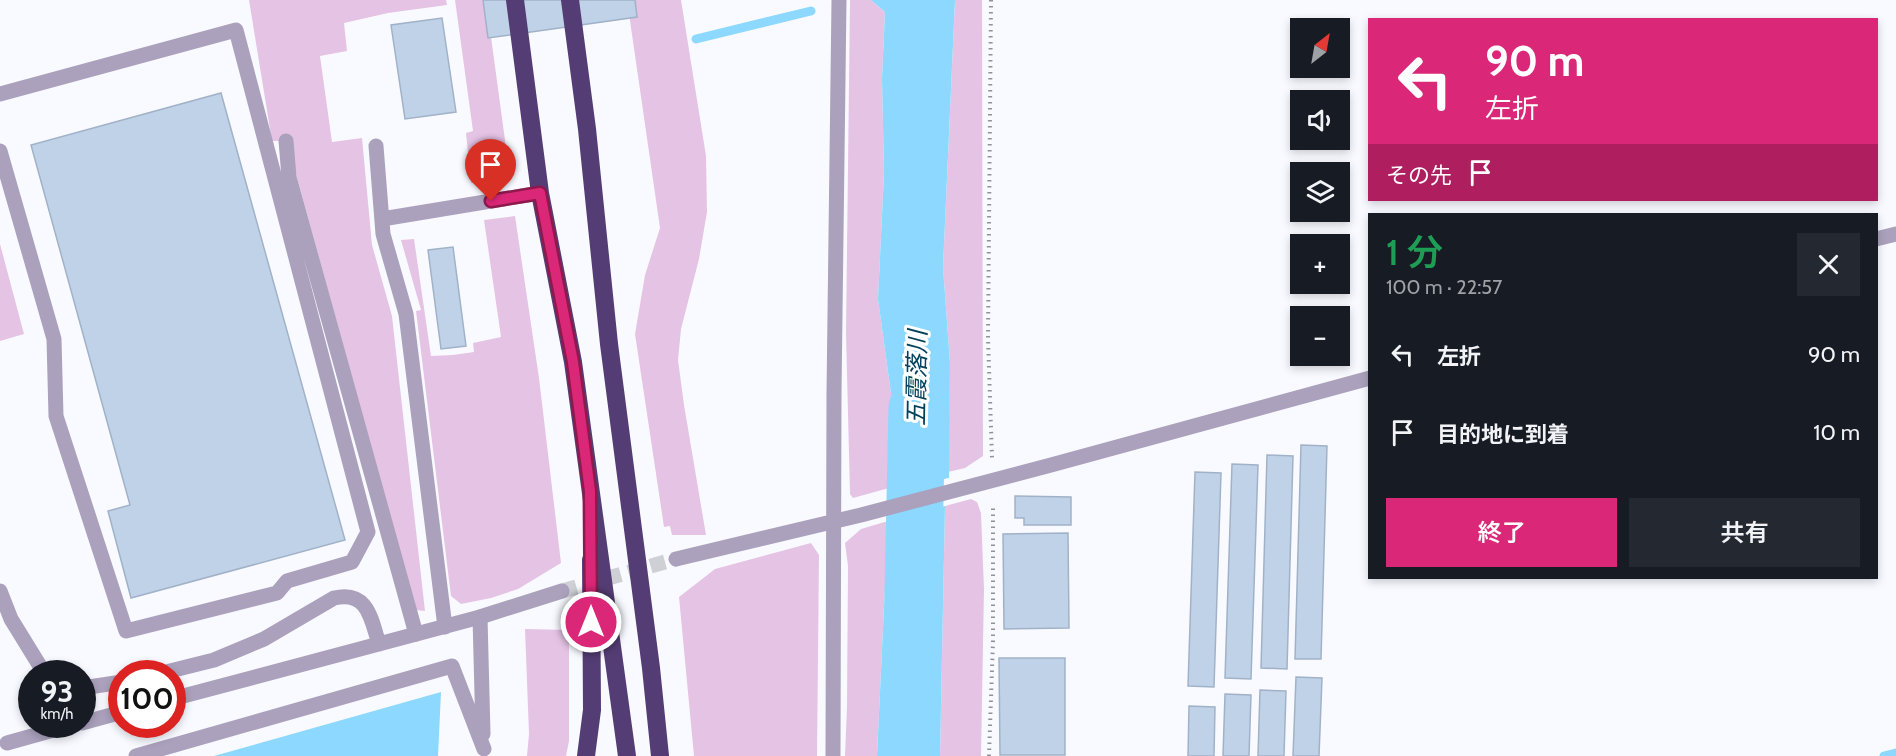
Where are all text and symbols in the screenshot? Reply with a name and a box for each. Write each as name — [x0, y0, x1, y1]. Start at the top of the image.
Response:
north arrow — [1290, 18, 1350, 78]
map controls — [1290, 18, 1350, 366]
text: 90 m — [1485, 35, 1584, 87]
icon: left — [1386, 42, 1464, 120]
button: sound — [1290, 90, 1350, 150]
text: 左折 — [1485, 92, 1539, 125]
pin — [465, 139, 516, 201]
icon: arrive — [474, 148, 507, 181]
icon: arrive — [1464, 156, 1497, 189]
button: layers — [1290, 162, 1350, 222]
text: その先 — [1386, 162, 1452, 189]
text: 1 分 — [1386, 230, 1443, 274]
button: close — [1797, 233, 1860, 296]
button: + — [1290, 234, 1350, 294]
text: 100 m · 22:57 — [1386, 275, 1502, 299]
button: − — [1290, 306, 1350, 366]
water label: 五霞落川 — [901, 327, 932, 426]
icon: left — [1386, 338, 1419, 371]
text: 90 m — [1808, 341, 1860, 368]
text: 左折 — [1437, 343, 1481, 370]
icon: arrive — [1386, 416, 1419, 449]
text: 10 m — [1813, 419, 1860, 446]
text: 目的地に到着 — [1437, 421, 1569, 448]
button: 終了 — [1386, 498, 1617, 567]
button: 共有 — [1629, 498, 1860, 567]
position arrow — [559, 590, 623, 654]
speed limit sign: 100 — [108, 660, 186, 738]
text: 93 — [40, 673, 74, 710]
text: km/h — [41, 705, 73, 723]

